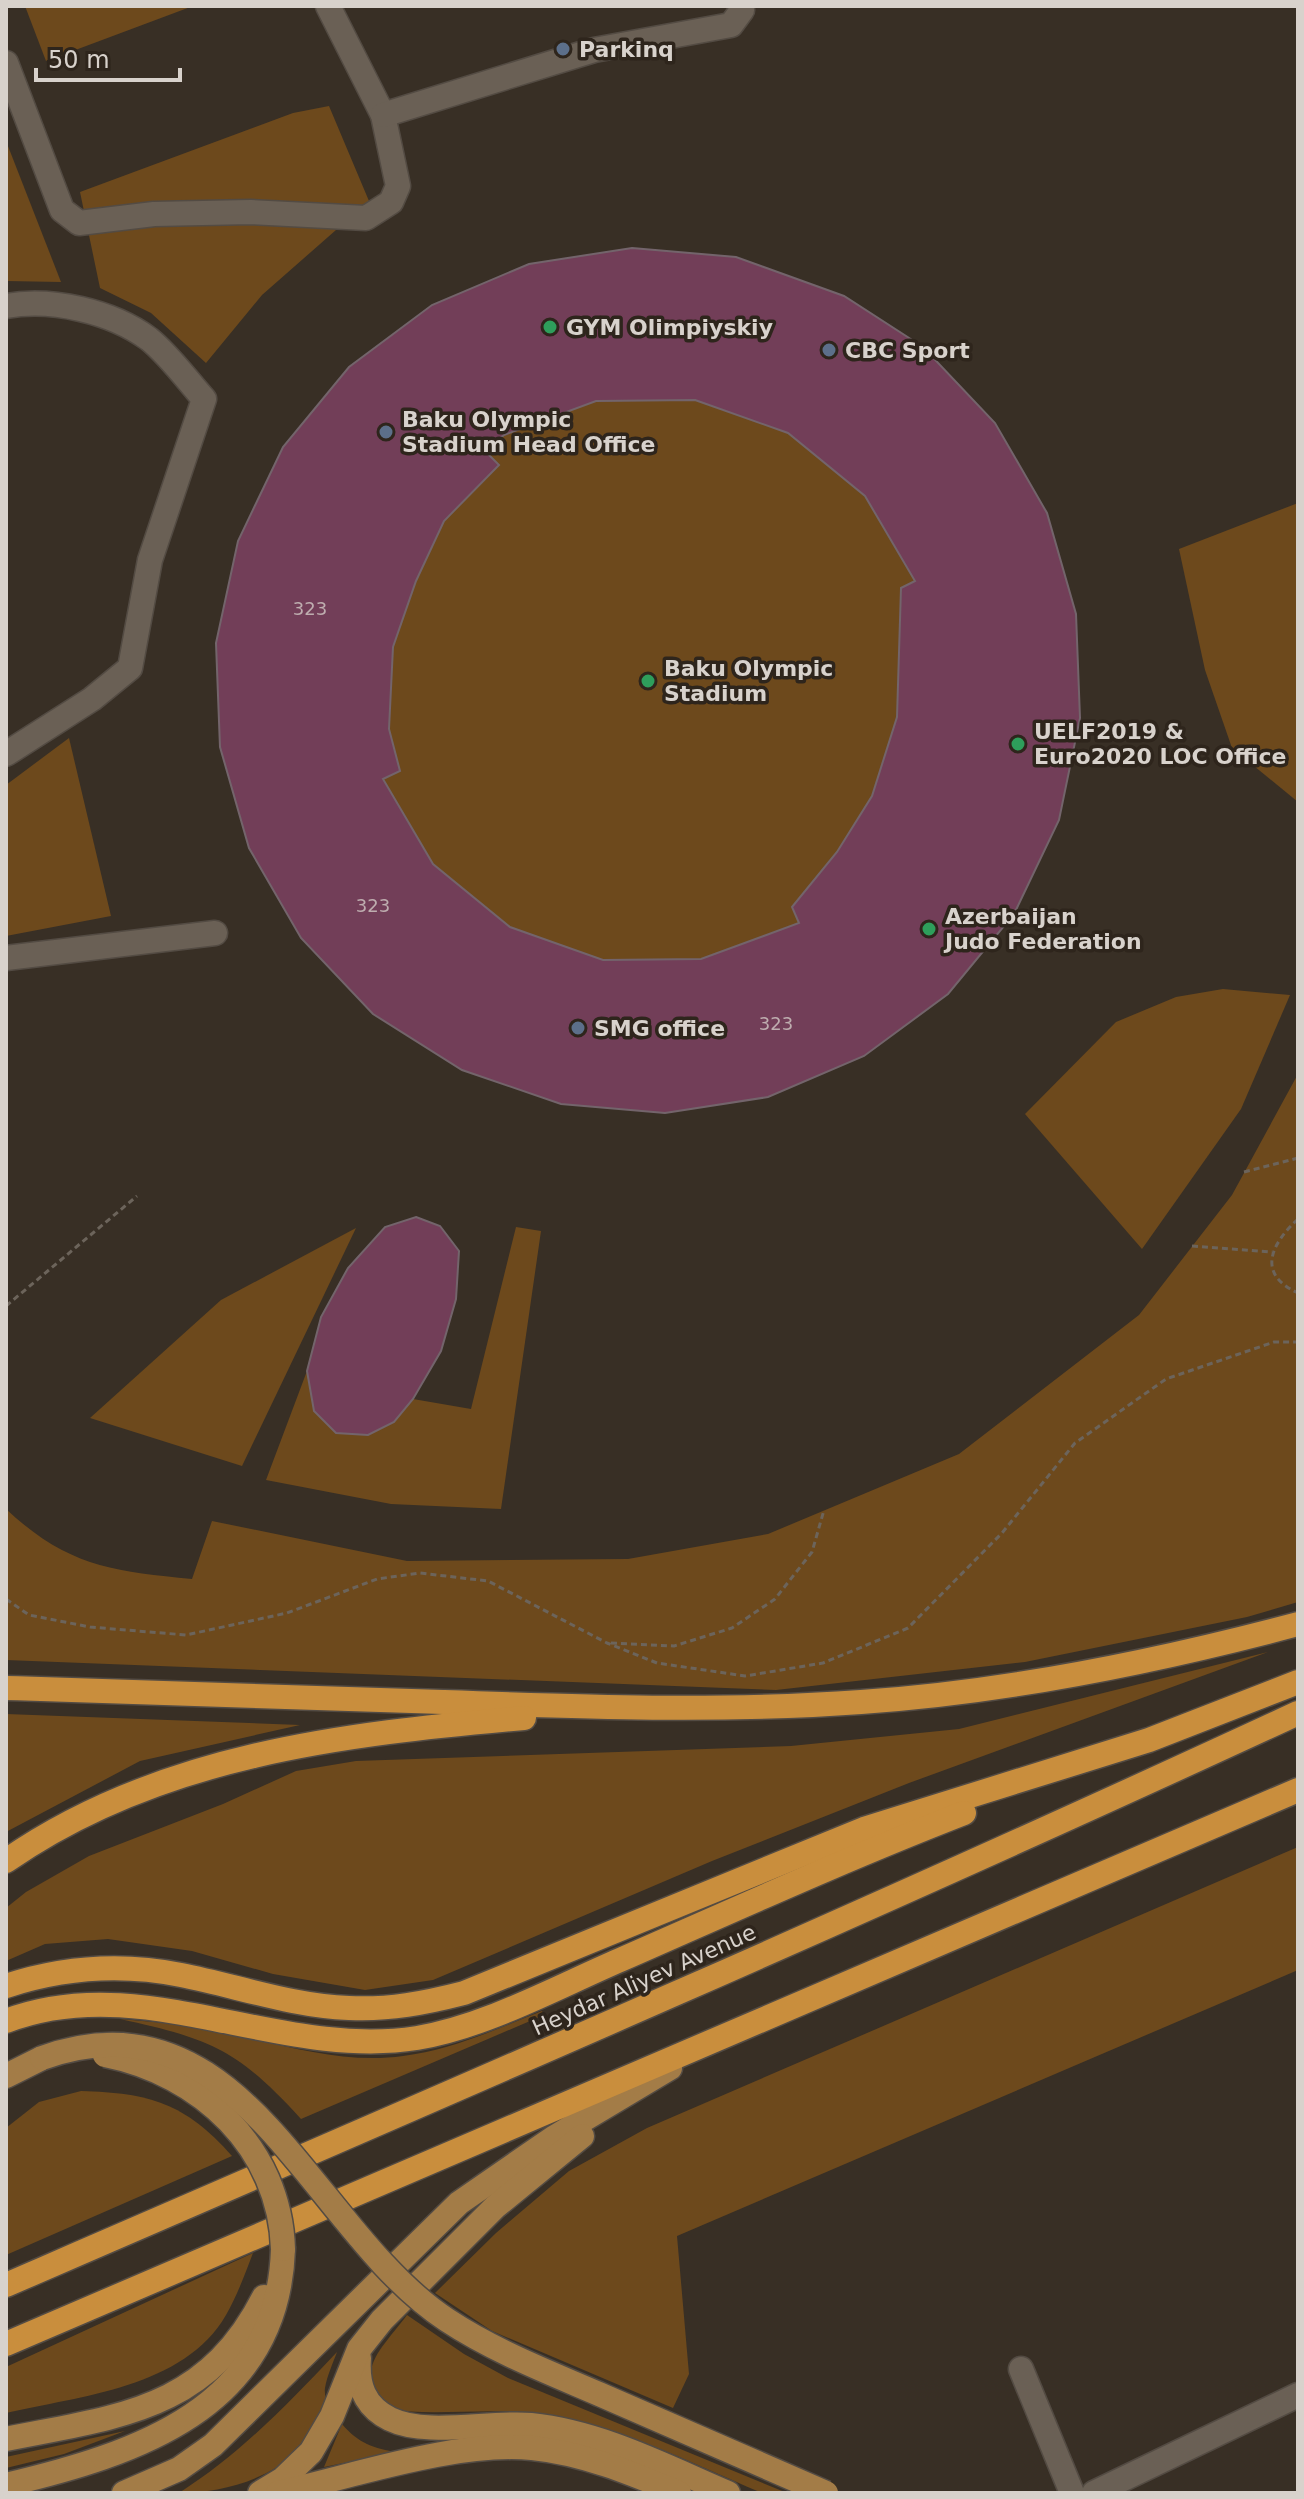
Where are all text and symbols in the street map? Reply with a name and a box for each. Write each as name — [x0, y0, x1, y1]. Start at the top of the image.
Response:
scale bar — [36, 32, 180, 82]
place label: Parkinq — [579, 37, 674, 62]
marker: Parkinq — [554, 40, 572, 58]
text: 50 m — [48, 46, 110, 74]
place label: GYM Olimpiyskiy — [566, 315, 773, 340]
marker: GYM Olimpiyskiy — [541, 318, 559, 336]
place label: CBC Sport — [845, 338, 970, 363]
marker: CBC Sport — [820, 341, 838, 359]
place label: Baku Olympic Stadium Head Office — [402, 407, 656, 457]
marker: Baku Olympic Stadium Head Office — [377, 423, 395, 441]
house number: 323 — [293, 598, 327, 619]
place label: Baku Olympic Stadium — [664, 656, 833, 706]
marker: Baku Olympic Stadium — [639, 672, 657, 690]
place label: UELF2019 & Euro2020 LOC Office — [1034, 719, 1286, 769]
marker: UELF2019 & Euro2020 LOC Office — [1009, 735, 1027, 753]
house number: 323 — [356, 895, 390, 916]
place label: Azerbaijan Judo Federation — [943, 904, 1142, 954]
marker: Azerbaijan Judo Federation — [920, 920, 938, 938]
house number: 323 — [759, 1013, 793, 1034]
place label: SMG office — [594, 1016, 725, 1041]
marker: SMG office — [569, 1019, 587, 1037]
street label: Heydar Aliyev Avenue — [528, 1919, 760, 2041]

